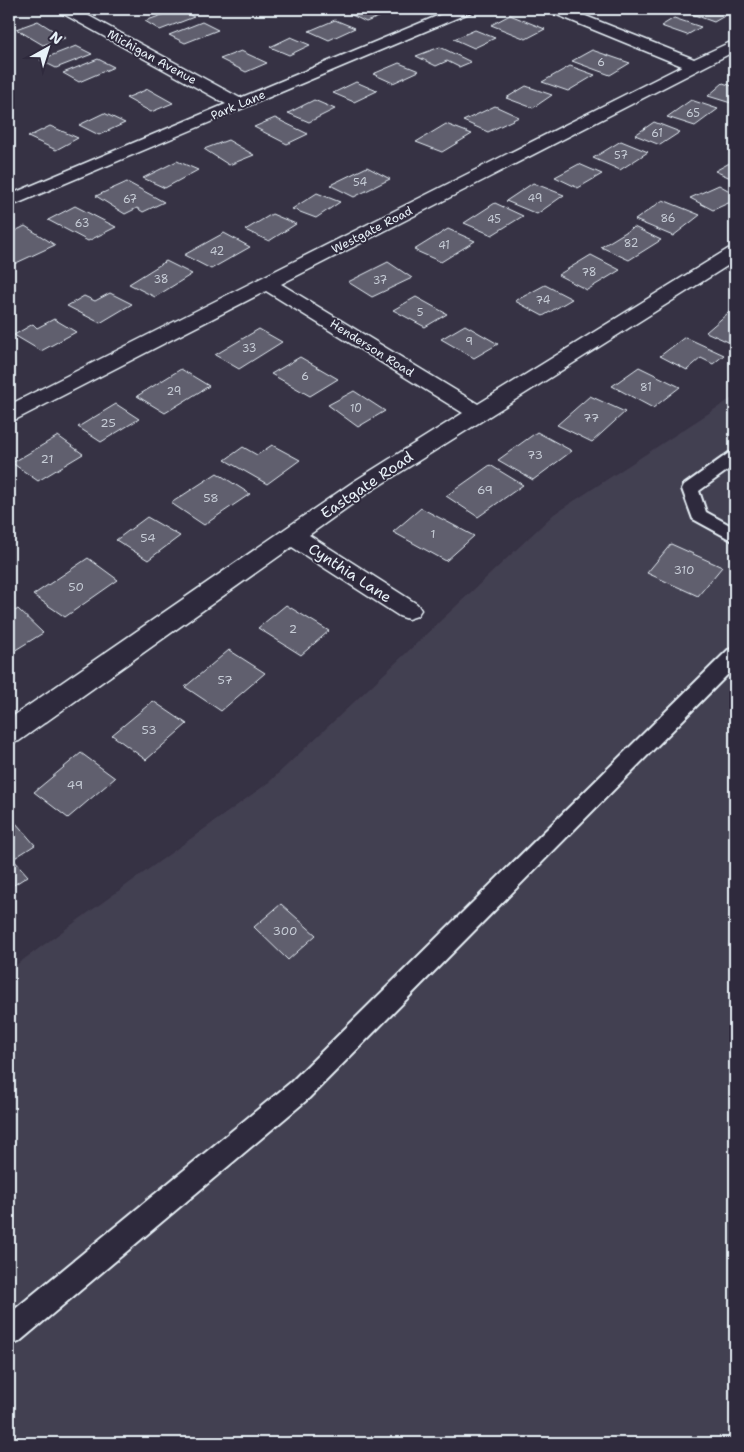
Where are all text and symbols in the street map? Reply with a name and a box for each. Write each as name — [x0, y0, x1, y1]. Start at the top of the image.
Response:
north arrow — [22, 22, 72, 72]
street label: Michigan Avenue — [105, 26, 200, 88]
text: N — [46, 27, 66, 48]
house number: 6 — [597, 55, 605, 70]
street label: Park Lane — [208, 86, 268, 124]
house number: 65 — [686, 106, 700, 121]
house number: 61 — [651, 126, 663, 141]
house number: 57 — [614, 148, 628, 163]
house number: 54 — [353, 175, 367, 190]
house number: 49 — [528, 191, 542, 206]
house number: 67 — [123, 192, 137, 207]
street label: Westgate Road — [329, 203, 416, 257]
house number: 86 — [660, 211, 676, 226]
house number: 45 — [487, 212, 501, 227]
house number: 63 — [75, 216, 89, 231]
house number: 82 — [624, 236, 638, 251]
house number: 41 — [438, 238, 450, 253]
house number: 42 — [210, 244, 224, 259]
house number: 78 — [582, 265, 596, 280]
house number: 38 — [153, 272, 169, 287]
house number: 37 — [373, 273, 388, 288]
house number: 74 — [536, 293, 551, 308]
house number: 5 — [417, 305, 424, 320]
street label: Henderson Road — [327, 316, 417, 381]
house number: 9 — [465, 334, 473, 349]
house number: 33 — [242, 341, 256, 356]
house number: 6 — [301, 369, 309, 384]
house number: 81 — [640, 380, 652, 395]
house number: 29 — [167, 384, 181, 399]
house number: 10 — [350, 401, 362, 416]
house number: 77 — [583, 410, 599, 426]
house number: 25 — [100, 415, 116, 431]
street label: Eastgate Road — [317, 446, 417, 523]
house number: 73 — [527, 447, 543, 463]
house number: 21 — [41, 451, 53, 467]
house number: 69 — [477, 482, 493, 498]
house number: 58 — [203, 490, 219, 506]
house number: 1 — [430, 526, 436, 542]
house number: 54 — [140, 530, 156, 546]
street label: Cynthia Lane — [305, 539, 395, 607]
house number: 310 — [674, 562, 694, 578]
house number: 50 — [68, 579, 84, 595]
house number: 2 — [289, 621, 297, 637]
house number: 57 — [217, 672, 233, 688]
house number: 53 — [141, 722, 157, 738]
house number: 49 — [67, 777, 83, 793]
house number: 300 — [273, 923, 297, 939]

